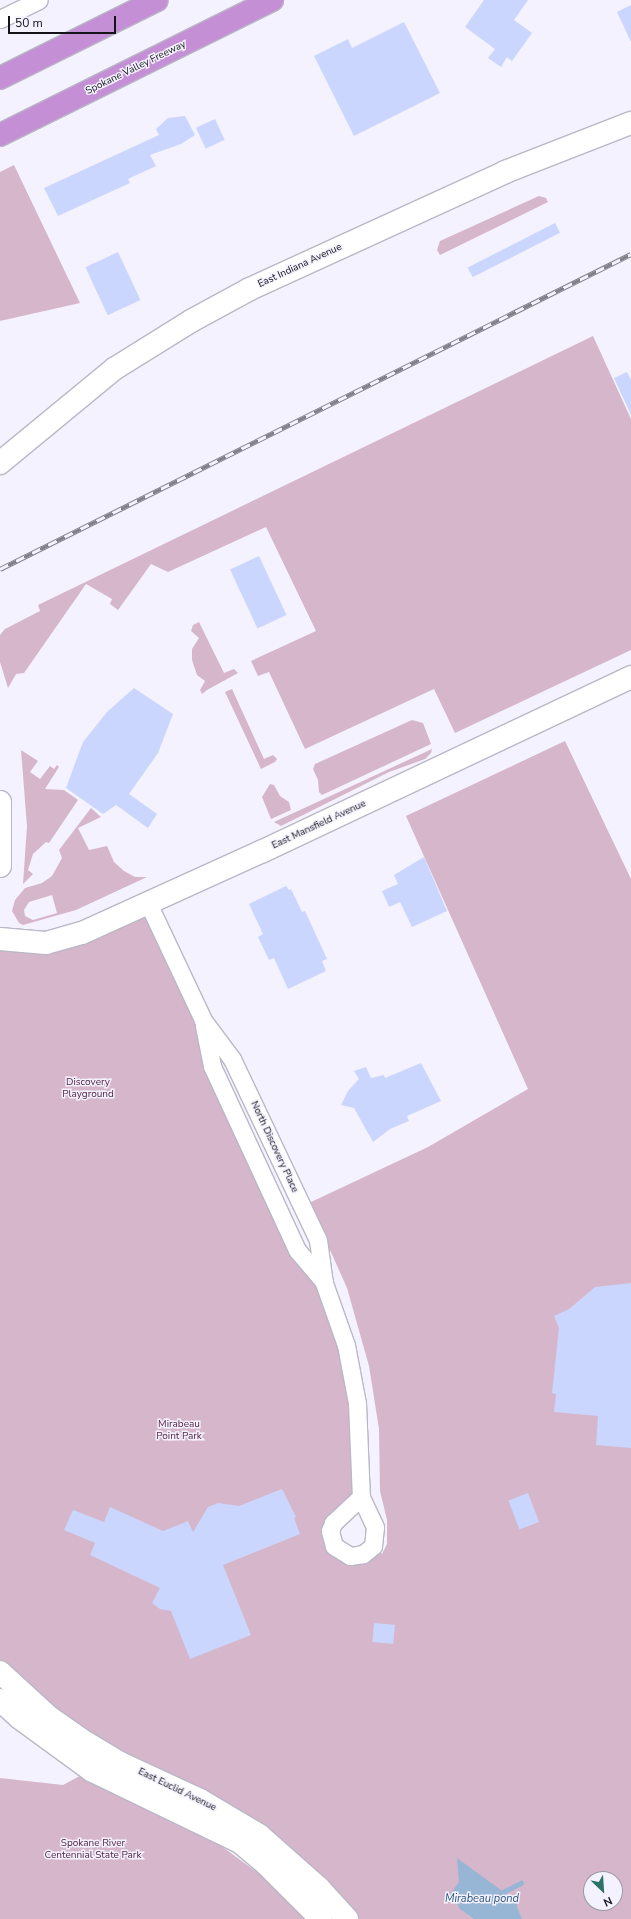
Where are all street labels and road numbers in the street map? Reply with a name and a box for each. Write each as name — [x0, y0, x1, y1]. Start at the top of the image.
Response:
street label: Spokane Valley Freeway — [84, 39, 188, 97]
street label: East Indiana Avenue — [256, 241, 344, 291]
street label: East Mansfield Avenue — [270, 798, 368, 852]
street label: North Discovery Place — [248, 1099, 300, 1195]
street label: East Euclid Avenue — [136, 1766, 218, 1814]

